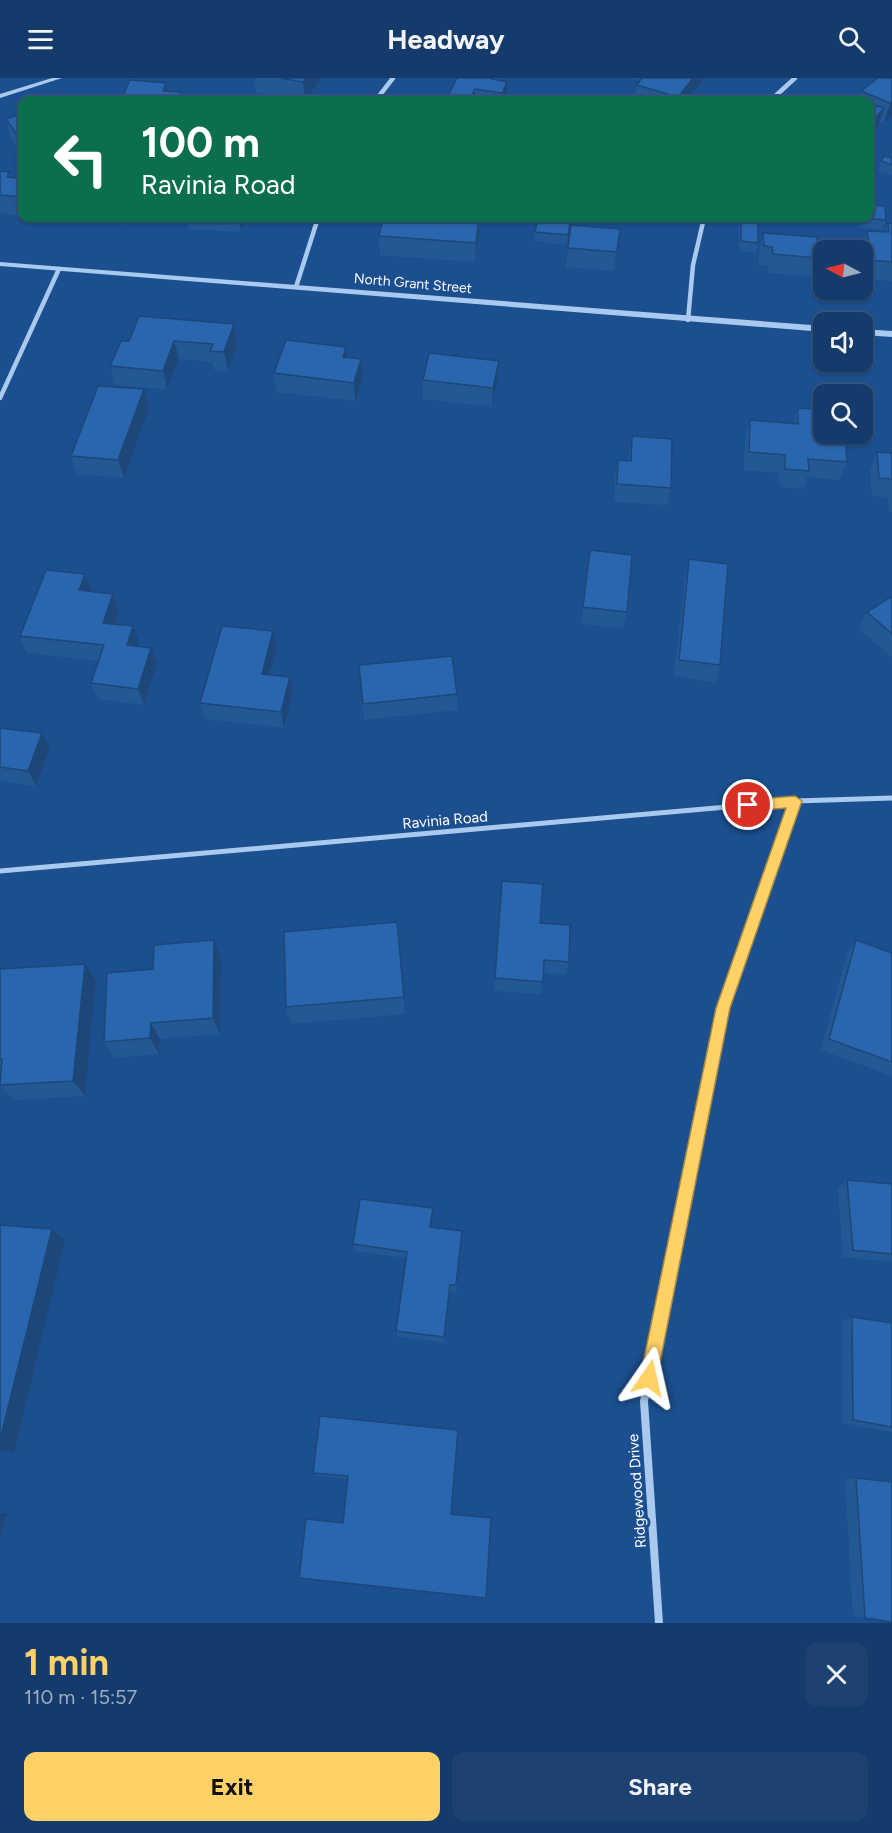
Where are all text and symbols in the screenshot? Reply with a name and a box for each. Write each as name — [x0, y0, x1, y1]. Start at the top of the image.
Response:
icon: menu — [24, 23, 57, 56]
text: Headway — [387, 23, 505, 56]
icon: search — [835, 23, 868, 56]
text: 100 m — [141, 117, 260, 168]
icon: left — [42, 120, 120, 198]
text: Ravinia Road — [141, 168, 296, 201]
north arrow — [813, 240, 873, 300]
map controls — [813, 240, 873, 444]
street label: North Grant Street — [353, 270, 473, 297]
button: sound — [813, 312, 873, 372]
button: search — [813, 384, 873, 444]
pin — [722, 779, 773, 830]
icon: arrive — [731, 788, 764, 821]
street label: Ravinia Road — [401, 807, 489, 833]
position arrow — [617, 1346, 681, 1410]
street label: Ridgewood Drive — [624, 1433, 650, 1549]
text: 1 min — [24, 1641, 109, 1684]
button: close — [805, 1643, 868, 1706]
text: 110 m · 15:57 — [24, 1685, 137, 1709]
button: Exit — [24, 1752, 440, 1821]
button: Share — [452, 1752, 868, 1821]

